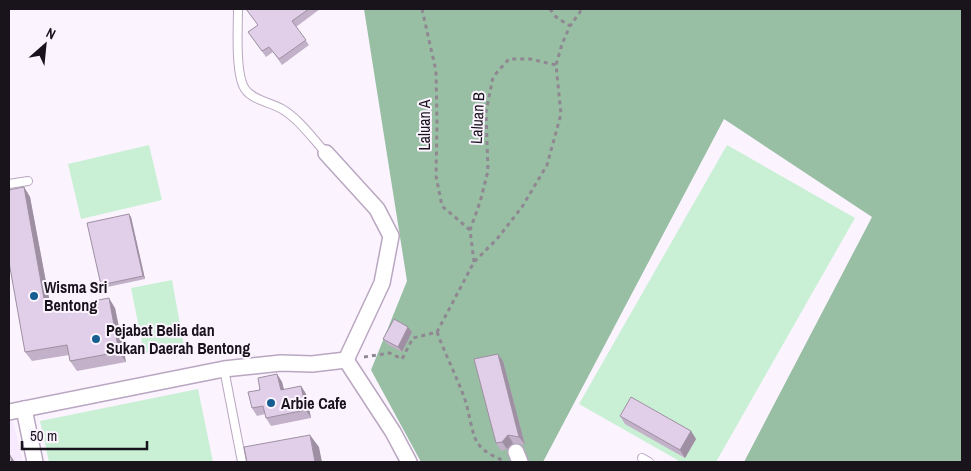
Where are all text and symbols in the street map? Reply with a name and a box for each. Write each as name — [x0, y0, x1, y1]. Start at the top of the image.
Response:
north arrow — [20, 20, 70, 70]
text: N — [43, 24, 59, 43]
street label: Laluan B — [465, 91, 489, 144]
street label: Laluan A — [413, 99, 435, 151]
place label: Wisma Sri Bentong — [44, 276, 107, 316]
marker: Wisma Sri Bentong — [28, 290, 40, 302]
place label: Pejabat Belia dan Sukan Daerah Bentong — [106, 319, 250, 359]
marker: Pejabat Belia dan Sukan Daerah Bentong — [90, 333, 102, 345]
place label: Arbie Cafe — [281, 392, 347, 414]
marker: Arbie Cafe — [265, 397, 277, 409]
scale bar — [22, 418, 148, 450]
text: 50 m — [30, 425, 57, 446]

